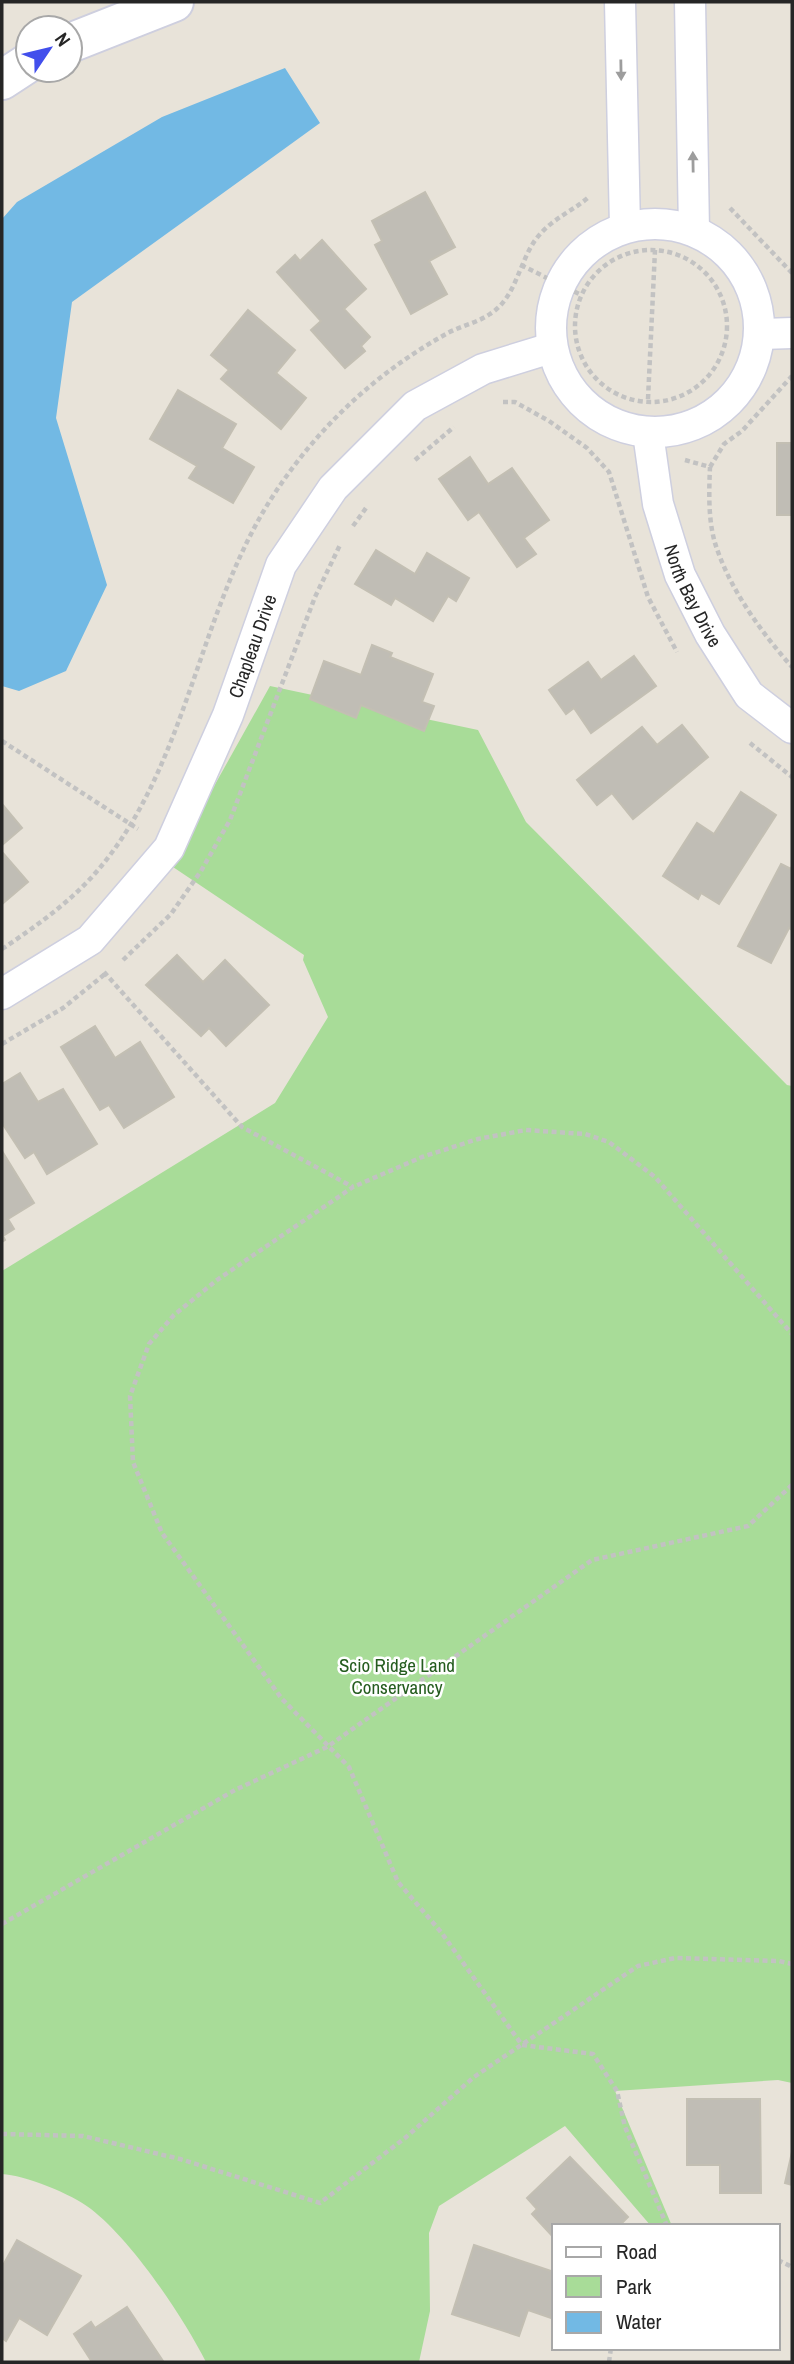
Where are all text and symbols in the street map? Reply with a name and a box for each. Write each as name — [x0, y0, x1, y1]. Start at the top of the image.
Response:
north arrow — [14, 14, 84, 84]
text: N — [49, 27, 77, 51]
one-way arrow — [616, 59, 627, 81]
one-way arrow — [687, 151, 698, 173]
street label: North Bay Drive — [658, 541, 728, 652]
street label: Chapleau Drive — [222, 591, 283, 702]
park label: Scio Ridge Land Conservancy — [339, 1652, 455, 1700]
legend — [552, 2224, 780, 2350]
text: Road — [616, 2237, 657, 2266]
text: Park — [616, 2272, 652, 2301]
text: Water — [616, 2307, 662, 2336]

